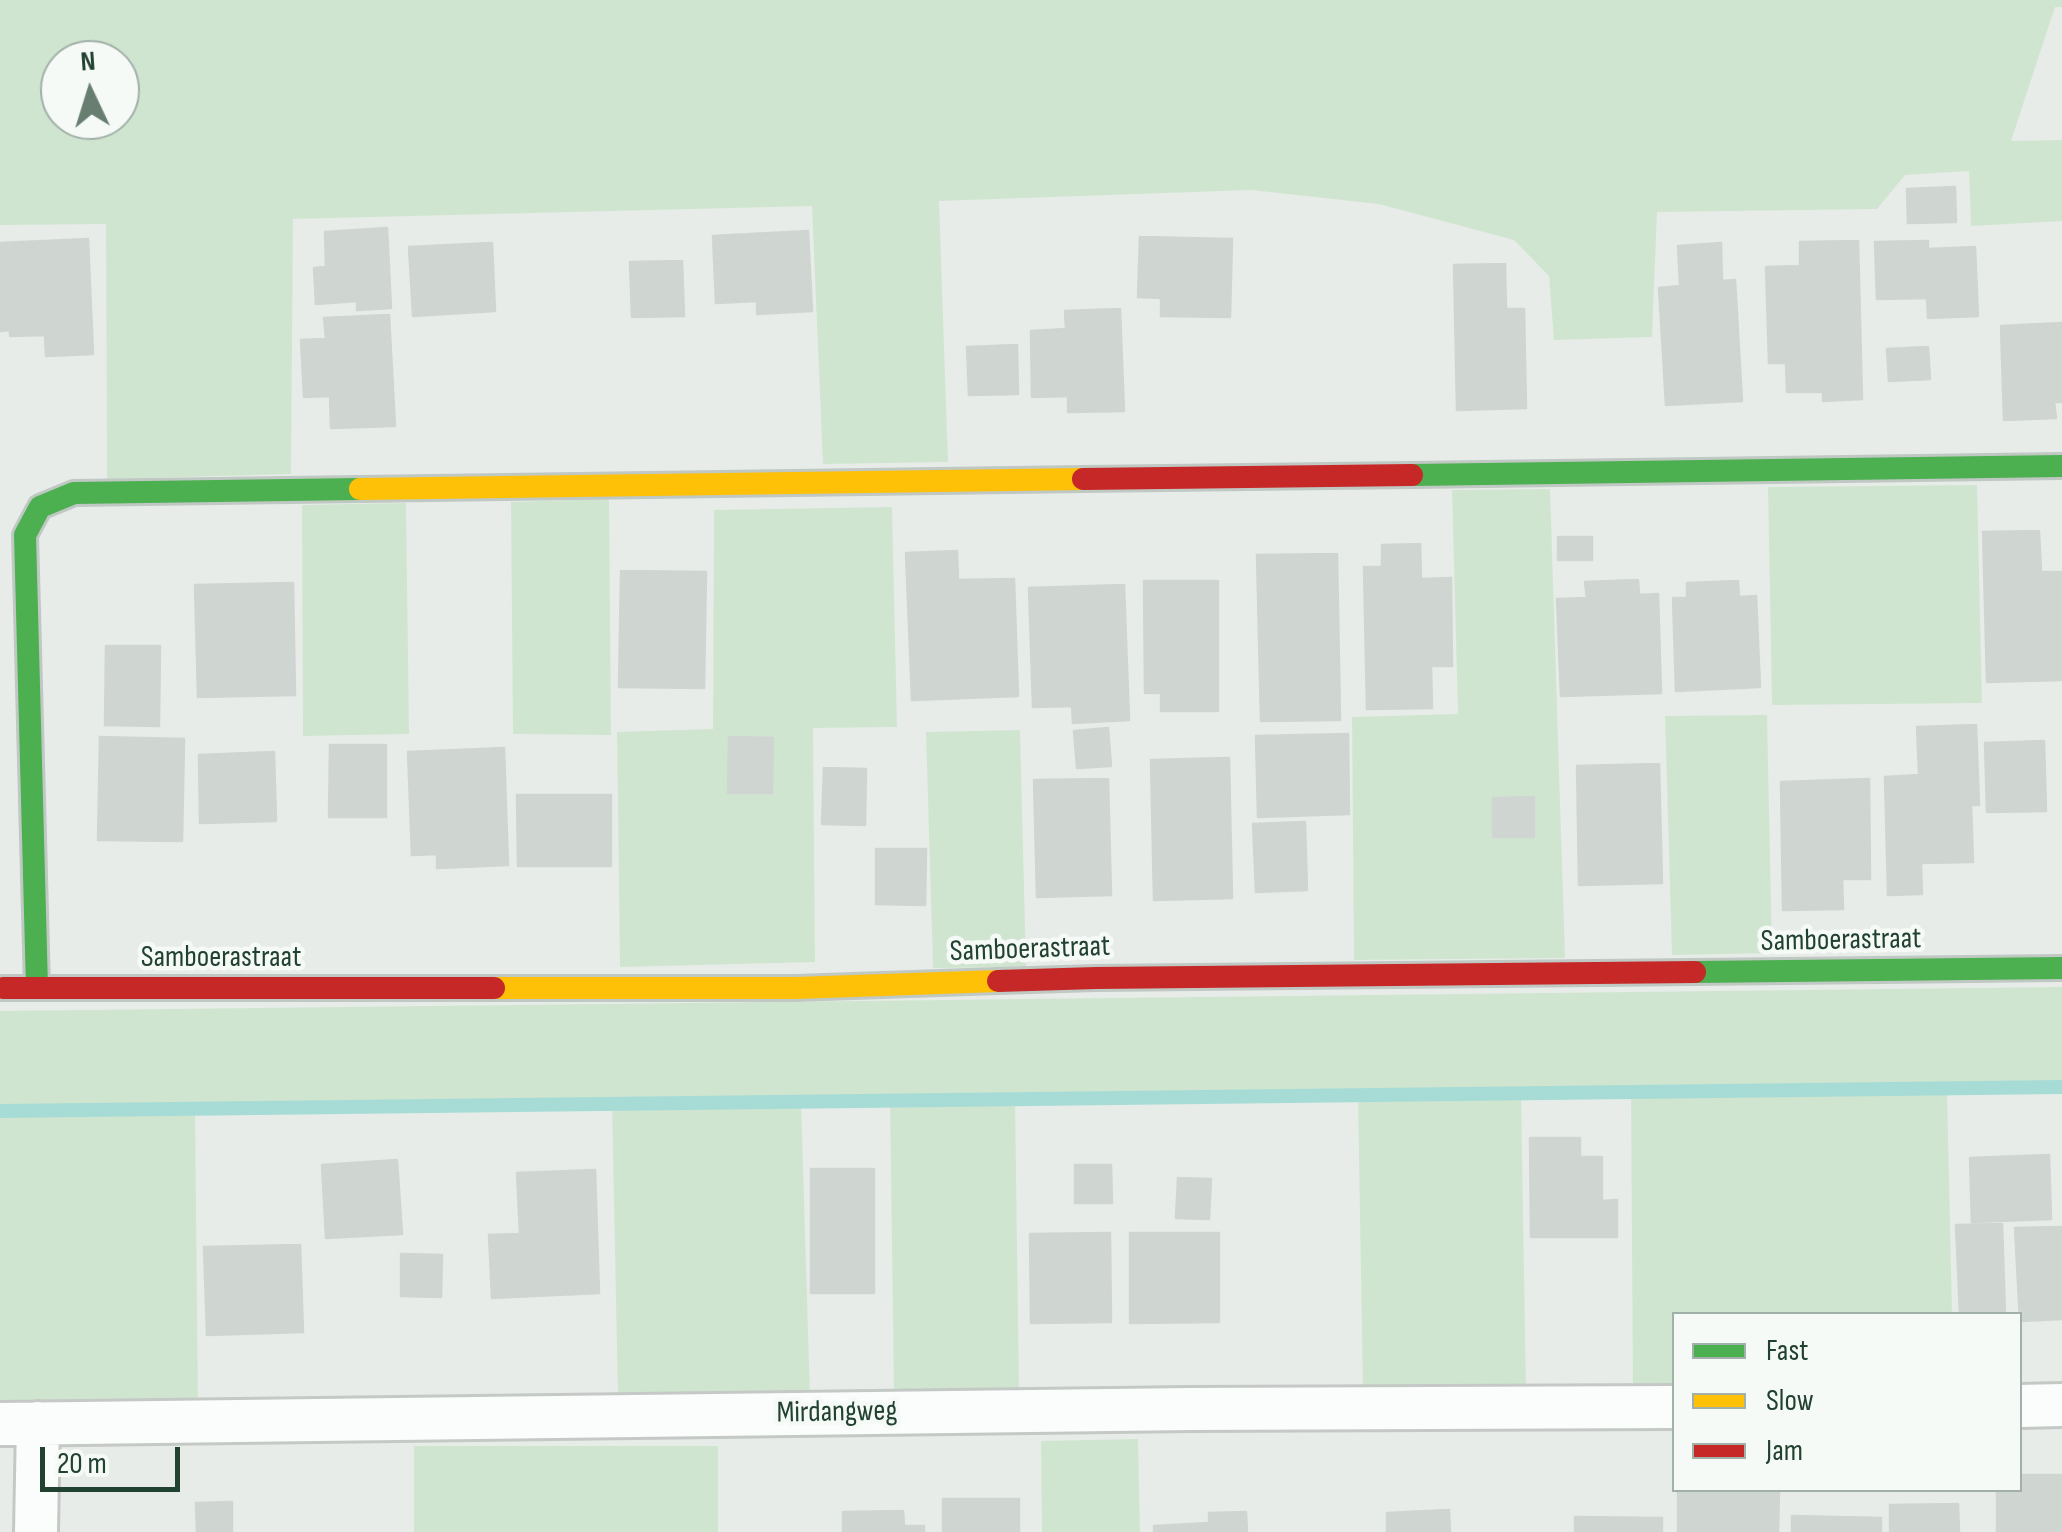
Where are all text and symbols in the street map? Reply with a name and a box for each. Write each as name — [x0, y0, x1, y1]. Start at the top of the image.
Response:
north arrow — [40, 40, 140, 140]
text: N — [79, 45, 97, 79]
street label: Samboerastraat — [1760, 922, 1922, 960]
street label: Samboerastraat — [949, 929, 1111, 971]
street label: Samboerastraat — [141, 940, 301, 976]
legend — [1672, 1312, 2022, 1492]
text: Fast — [1766, 1333, 1808, 1369]
text: Slow — [1766, 1383, 1814, 1419]
street label: Mirdangweg — [776, 1394, 898, 1432]
scale bar — [45, 1427, 185, 1489]
text: Jam — [1766, 1433, 1803, 1469]
text: 20 m — [57, 1446, 107, 1482]

